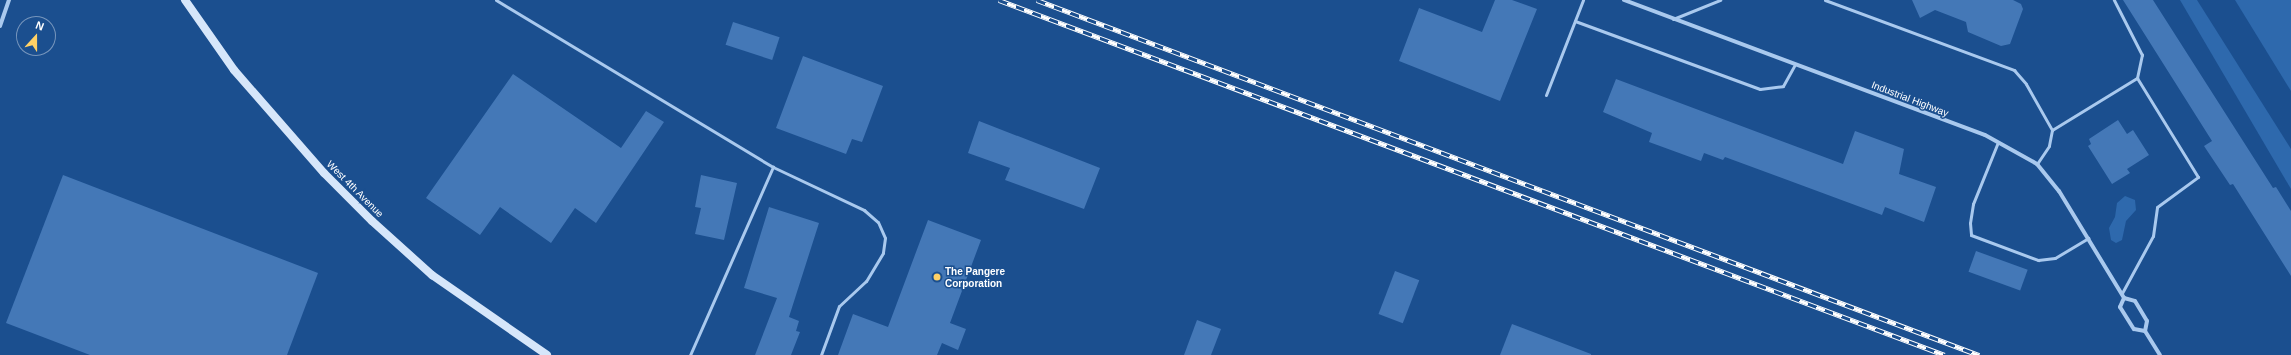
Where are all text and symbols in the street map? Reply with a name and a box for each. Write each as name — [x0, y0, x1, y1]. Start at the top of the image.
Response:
north arrow — [16, 16, 56, 56]
text: N — [34, 19, 46, 33]
street label: Industrial Highway — [1870, 79, 1950, 119]
street label: West 4th Avenue — [324, 158, 386, 220]
place label: The Pangere Corporation — [945, 265, 1005, 288]
marker: The Pangere Corporation — [932, 272, 942, 282]

